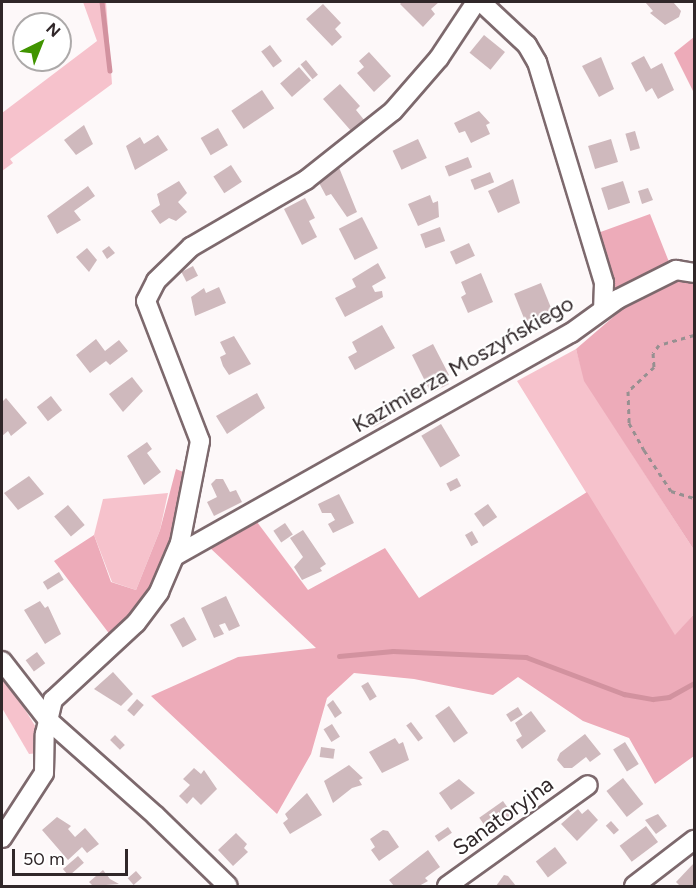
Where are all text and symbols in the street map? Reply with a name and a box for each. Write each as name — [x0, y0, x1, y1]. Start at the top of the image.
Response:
north arrow — [12, 12, 72, 72]
text: N — [42, 19, 64, 41]
street label: Kazimierza Moszyńskiego — [348, 290, 578, 438]
street label: Sanatoryjna — [448, 771, 558, 861]
scale bar — [15, 837, 130, 875]
text: 50 m — [23, 848, 65, 870]

